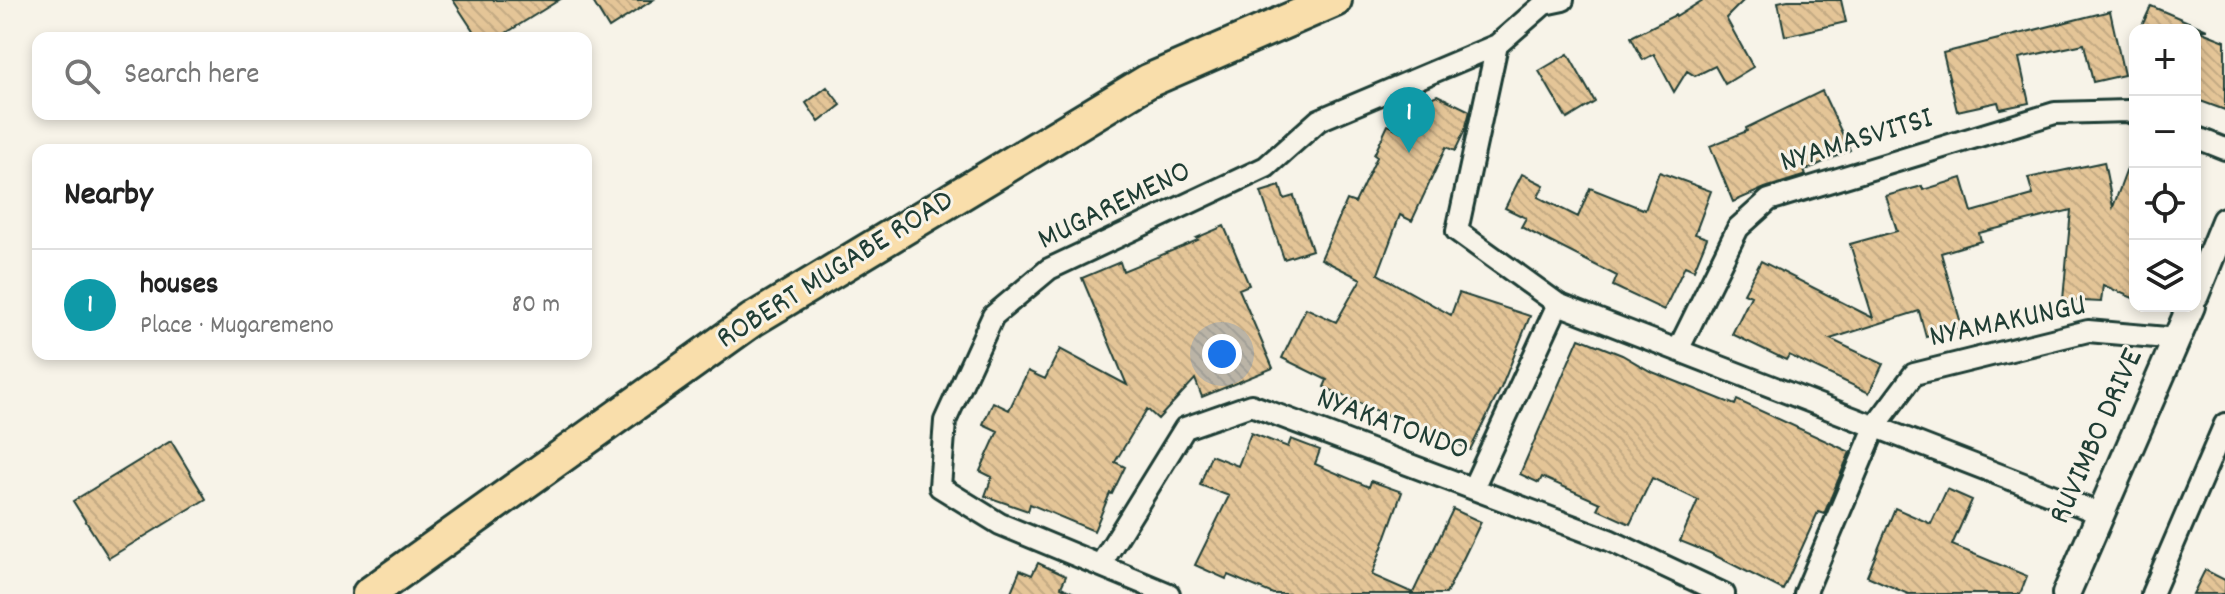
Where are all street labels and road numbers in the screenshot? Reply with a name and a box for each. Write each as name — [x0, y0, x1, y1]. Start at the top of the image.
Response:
street label: NYAMASVITSI — [1775, 97, 1939, 187]
street label: MUGAREMENO — [1031, 150, 1199, 264]
street label: ROBERT MUGABE ROAD — [708, 179, 964, 363]
street label: NYAMAKUNGU — [1926, 284, 2090, 362]
street label: RUVIMBO DRIVE — [2039, 341, 2157, 532]
street label: NYAKATONDO — [1309, 377, 1475, 475]

